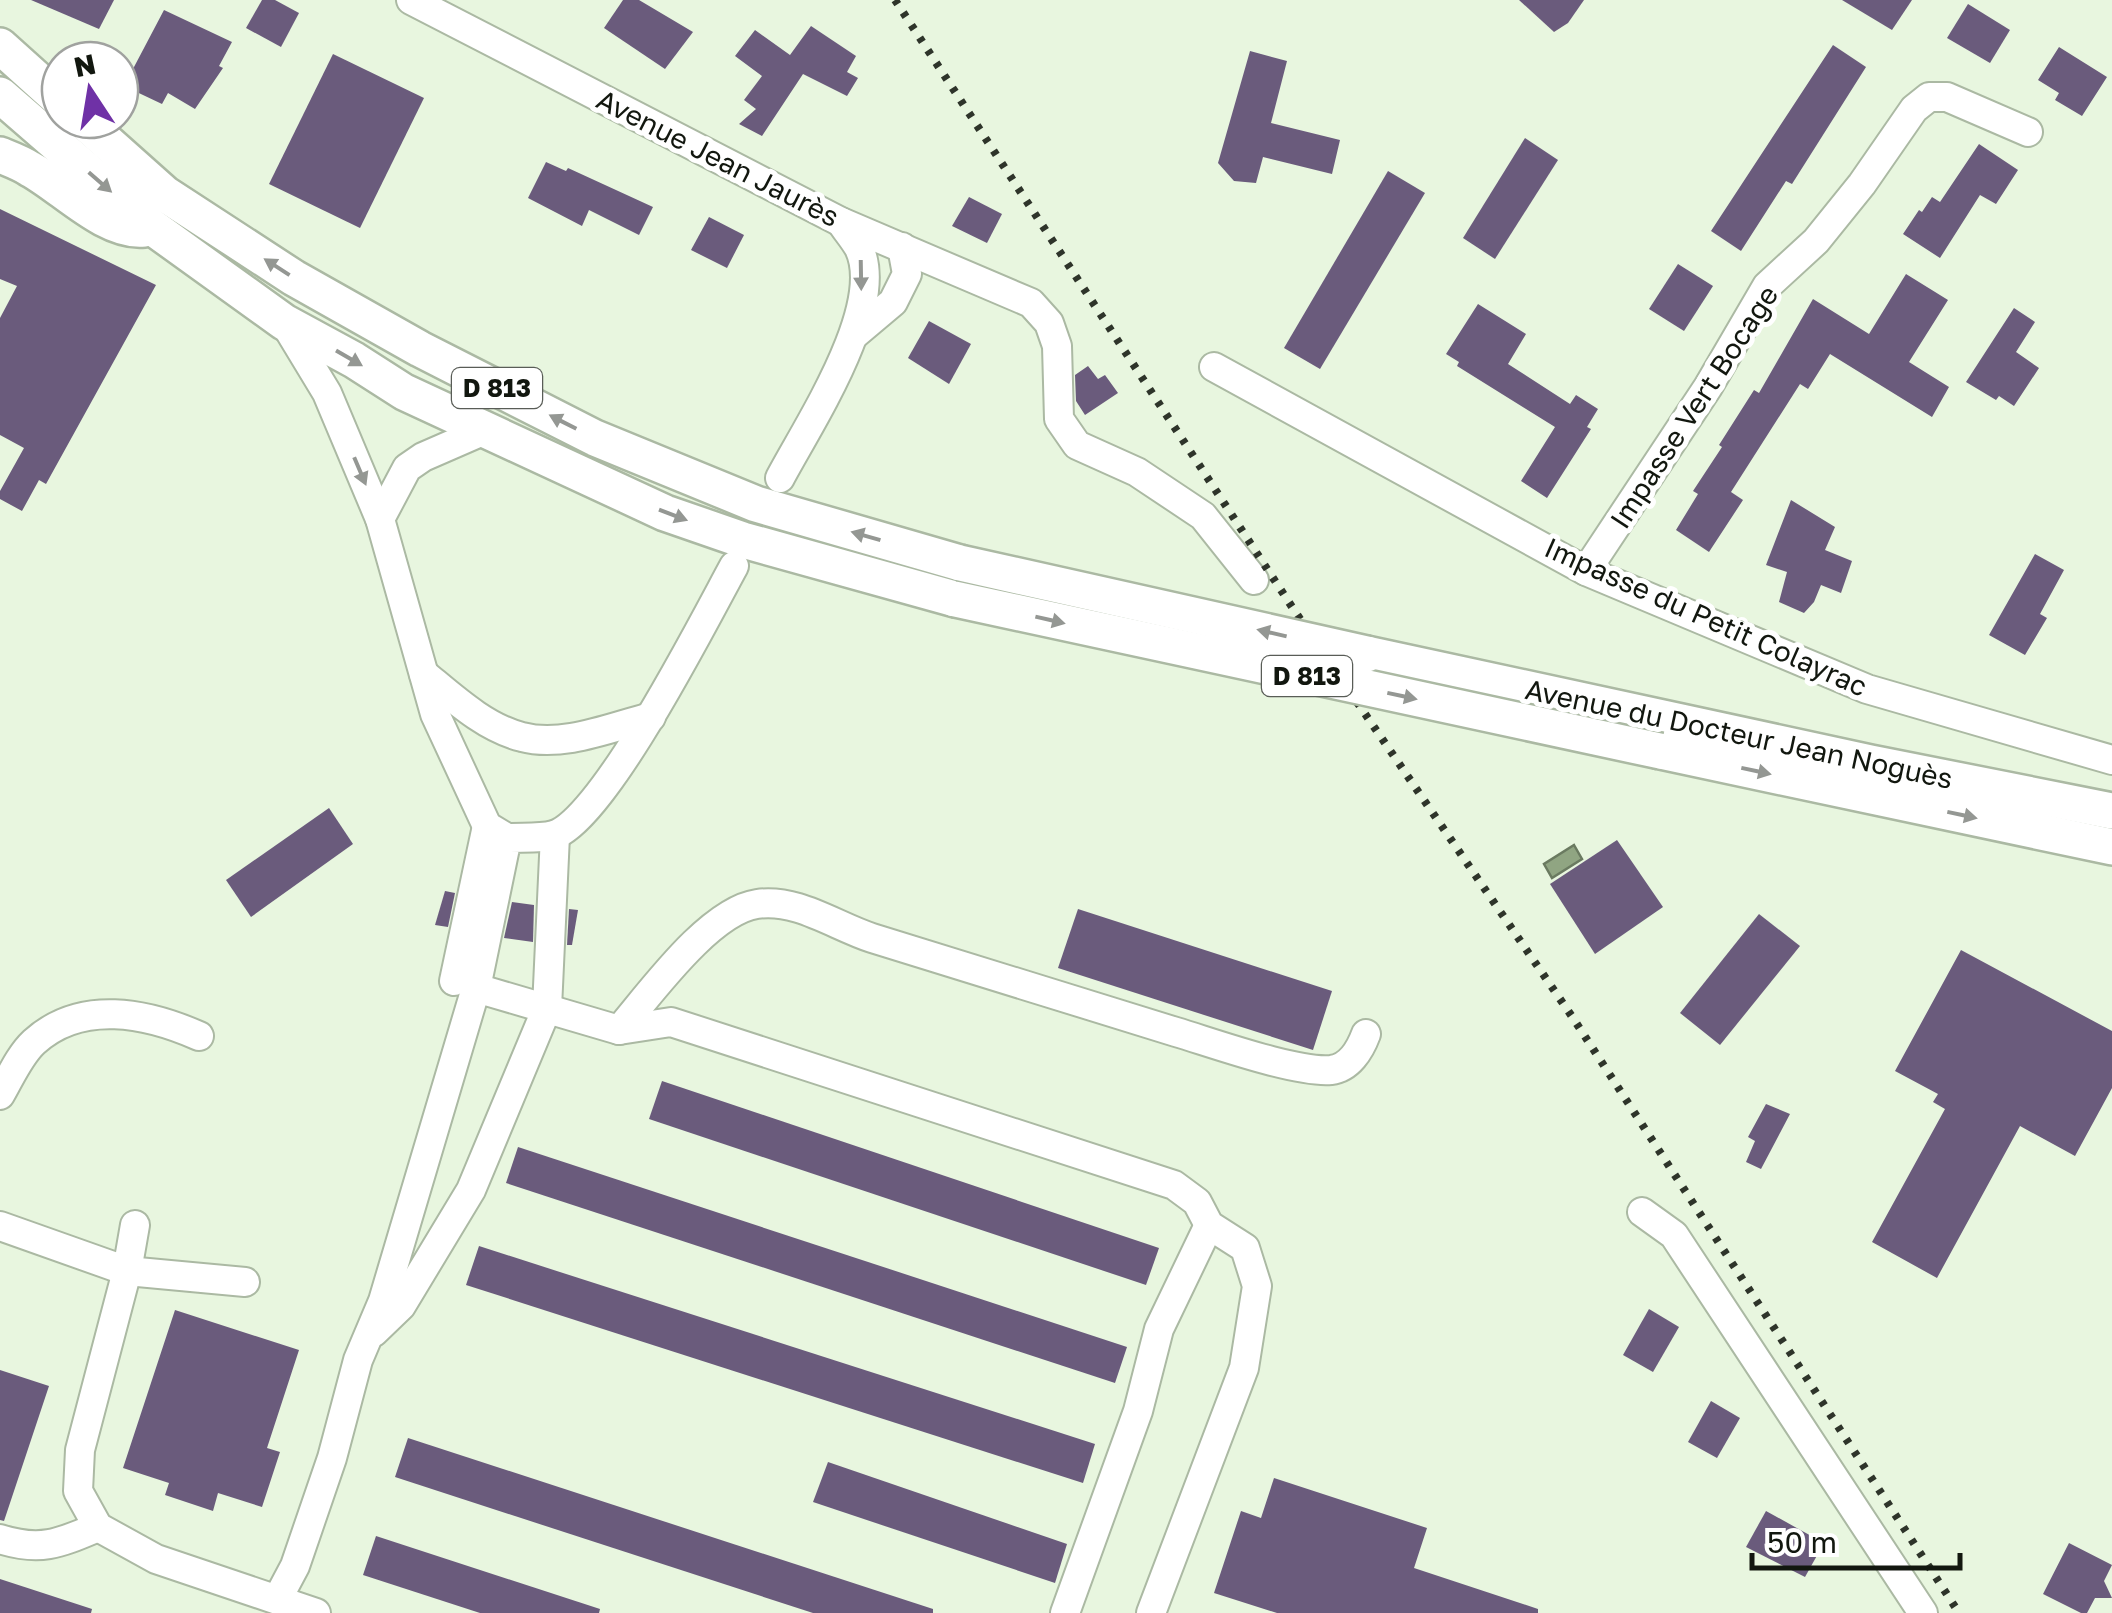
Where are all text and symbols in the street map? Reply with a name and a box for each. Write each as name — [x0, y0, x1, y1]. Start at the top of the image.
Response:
north arrow — [40, 40, 140, 140]
text: N — [71, 47, 99, 83]
street label: Avenue Jean Jaurès — [591, 82, 845, 233]
one-way arrow — [87, 170, 112, 192]
one-way arrow — [263, 259, 291, 277]
one-way arrow — [854, 260, 870, 292]
street label: Impasse Vert Bocage — [1603, 279, 1784, 534]
one-way arrow — [335, 349, 364, 366]
road number: D 813 — [452, 368, 542, 408]
one-way arrow — [548, 414, 577, 431]
one-way arrow — [352, 456, 368, 486]
one-way arrow — [658, 508, 688, 524]
one-way arrow — [850, 528, 881, 543]
street label: Impasse du Petit Colayrac — [1540, 530, 1872, 703]
one-way arrow — [1035, 613, 1066, 628]
one-way arrow — [1256, 624, 1287, 640]
road number: D 813 — [1262, 656, 1352, 696]
street label: Avenue du Docteur Jean Noguès — [1522, 672, 1956, 795]
one-way arrow — [1387, 689, 1418, 705]
one-way arrow — [1741, 764, 1772, 780]
one-way arrow — [1947, 807, 1978, 823]
scale bar — [1752, 1508, 1960, 1570]
text: 50 m — [1767, 1524, 1837, 1560]

